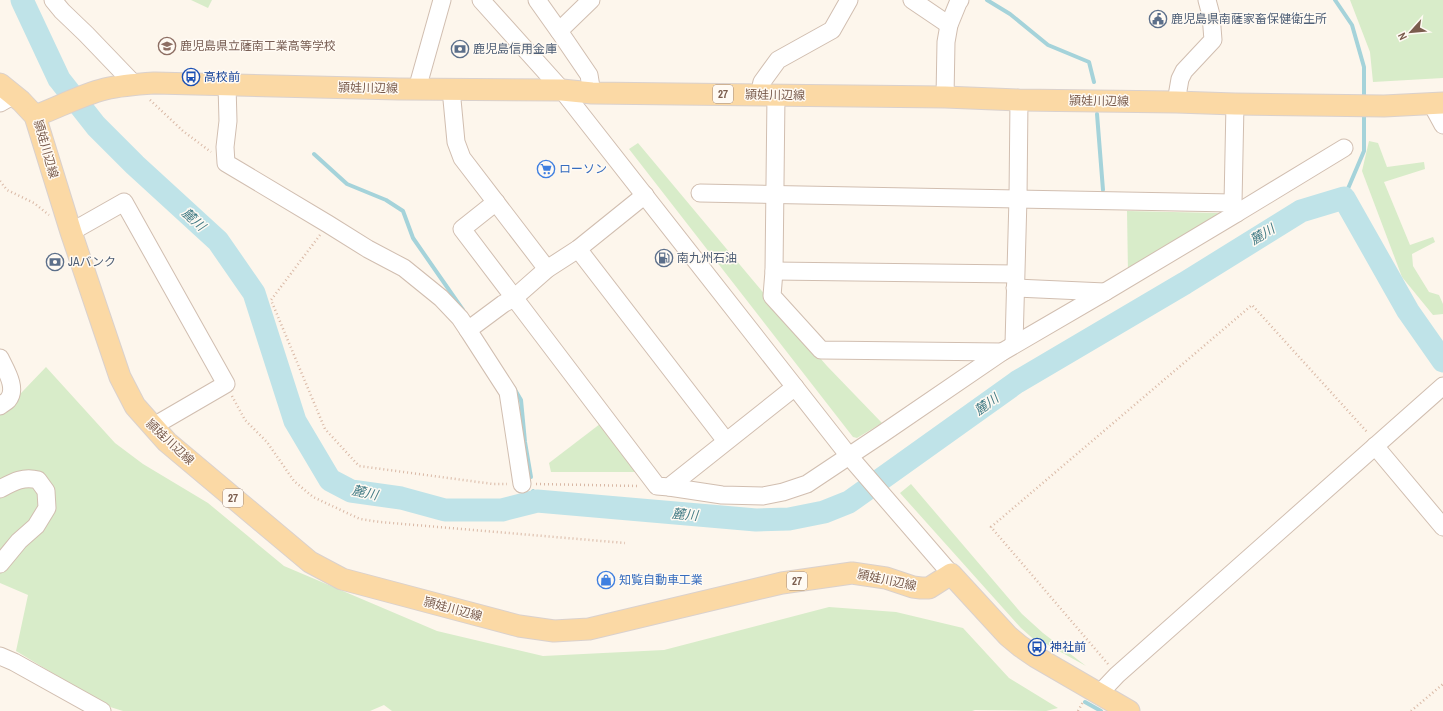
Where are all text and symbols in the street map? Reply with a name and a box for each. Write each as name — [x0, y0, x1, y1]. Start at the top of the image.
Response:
public building icon: 鹿児島県南薩家畜保健衛生所 — [1148, 9, 1168, 29]
place label: 鹿児島県南薩家畜保健衛生所 — [1171, 11, 1327, 27]
north arrow — [1391, 12, 1431, 52]
text: N — [1394, 30, 1410, 43]
school or university icon: 鹿児島県立薩南工業高等学校 — [157, 36, 177, 56]
place label: 鹿児島県立薩南工業高等学校 — [180, 38, 336, 54]
bank icon: 鹿児島信用金庫 — [450, 39, 470, 59]
place label: 鹿児島信用金庫 — [473, 41, 557, 57]
bus stop icon: 高校前 — [181, 67, 201, 87]
place label: 高校前 — [204, 69, 240, 85]
street label: 頴娃川辺線 — [338, 79, 398, 97]
road number: 27 — [713, 85, 733, 103]
street label: 頴娃川辺線 — [745, 86, 805, 104]
street label: 頴娃川辺線 — [1069, 92, 1129, 110]
street label: 頴娃川辺線 — [30, 118, 62, 180]
supermarket icon: ローソン — [536, 159, 556, 179]
place label: ローソン — [559, 161, 607, 177]
water label: 麓川 — [178, 204, 210, 236]
water label: 麓川 — [1247, 219, 1279, 248]
fuel station icon: 南九州石油 — [654, 248, 674, 268]
place label: 南九州石油 — [677, 250, 737, 266]
bank icon: JAバンク — [45, 252, 65, 272]
place label: JAバンク — [68, 254, 116, 270]
water label: 麓川 — [971, 389, 1003, 419]
street label: 頴娃川辺線 — [143, 416, 197, 468]
water label: 麓川 — [350, 481, 381, 504]
road number: 27 — [223, 489, 243, 507]
water label: 麓川 — [671, 505, 701, 524]
street label: 頴娃川辺線 — [856, 566, 918, 594]
shop icon: 知覧自動車工業 — [596, 570, 616, 590]
place label: 知覧自動車工業 — [619, 572, 703, 588]
road number: 27 — [787, 572, 807, 590]
street label: 頴娃川辺線 — [422, 594, 484, 624]
bus stop icon: 神社前 — [1027, 637, 1047, 657]
place label: 神社前 — [1050, 639, 1086, 655]

